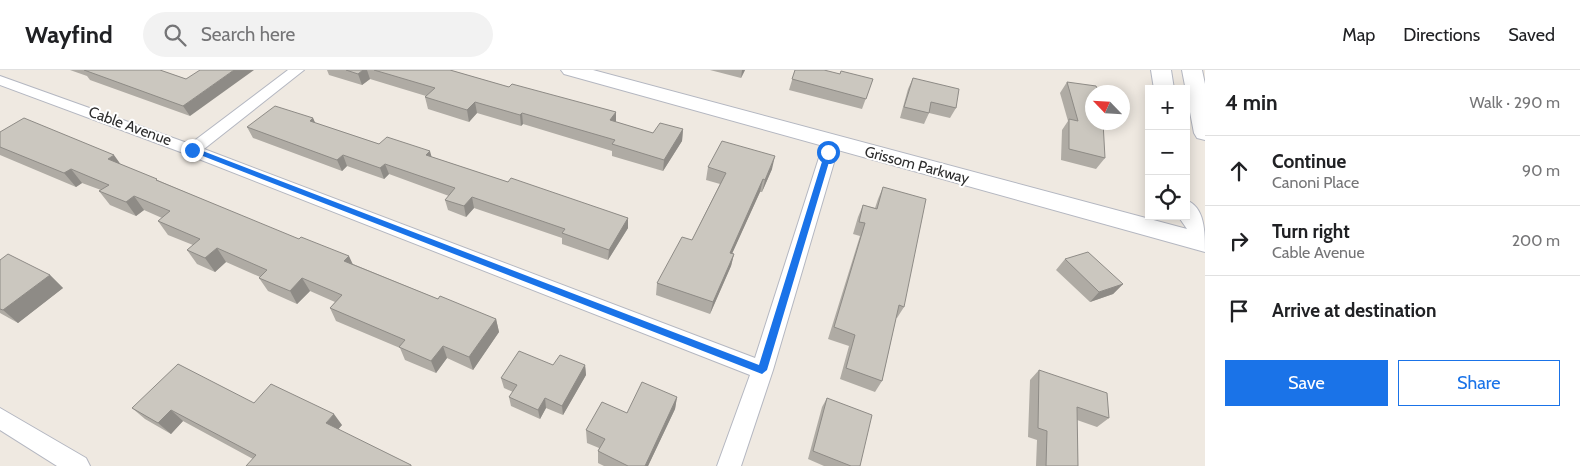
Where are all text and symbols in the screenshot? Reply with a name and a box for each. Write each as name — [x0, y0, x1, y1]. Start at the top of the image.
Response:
search box — [143, 12, 493, 57]
text: Wayfind — [25, 20, 113, 49]
icon: search — [161, 21, 189, 49]
text: Search here — [201, 23, 295, 46]
text: Map — [1342, 24, 1375, 46]
text: Directions — [1403, 24, 1480, 46]
text: Saved — [1508, 24, 1555, 46]
north arrow — [1085, 85, 1130, 130]
map controls — [1145, 85, 1190, 220]
button: + — [1145, 85, 1190, 130]
text: 4 min — [1225, 90, 1278, 115]
text: Walk · 290 m — [1470, 93, 1560, 112]
street label: Cable Avenue — [86, 103, 174, 149]
button: − — [1145, 130, 1190, 175]
route end — [181, 139, 204, 162]
route start — [817, 141, 840, 164]
street label: Grissom Parkway — [863, 142, 972, 188]
text: Continue — [1272, 150, 1346, 173]
icon: ahead — [1225, 157, 1253, 185]
text: 90 m — [1522, 161, 1560, 180]
text: Canoni Place — [1272, 173, 1359, 192]
button: locate — [1145, 175, 1190, 220]
text: Turn right — [1272, 220, 1350, 243]
icon: right — [1225, 227, 1253, 255]
text: 200 m — [1512, 231, 1560, 250]
text: Cable Avenue — [1272, 243, 1365, 262]
icon: arrive — [1225, 297, 1253, 325]
text: Arrive at destination — [1272, 299, 1436, 322]
button: Save — [1225, 360, 1388, 406]
button: Share — [1398, 360, 1560, 406]

